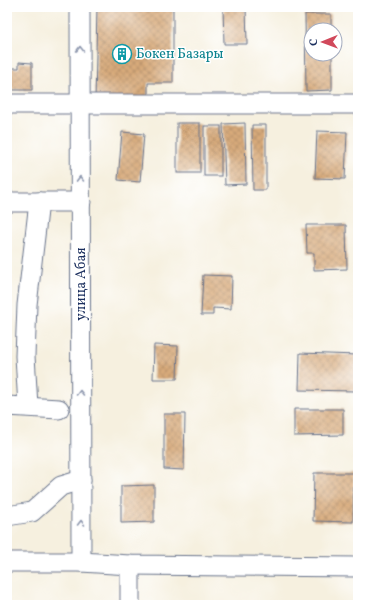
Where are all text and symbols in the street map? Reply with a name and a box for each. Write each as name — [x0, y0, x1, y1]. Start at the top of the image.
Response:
north arrow — [303, 22, 343, 62]
text: С — [307, 38, 322, 46]
building icon: Бокен Базары — [111, 43, 133, 65]
place label: Бокен Базары — [136, 45, 224, 64]
one-way arrow — [76, 46, 84, 52]
one-way arrow — [76, 176, 84, 182]
street label: улица Абая — [72, 247, 91, 321]
one-way arrow — [76, 390, 84, 396]
one-way arrow — [77, 520, 85, 526]

